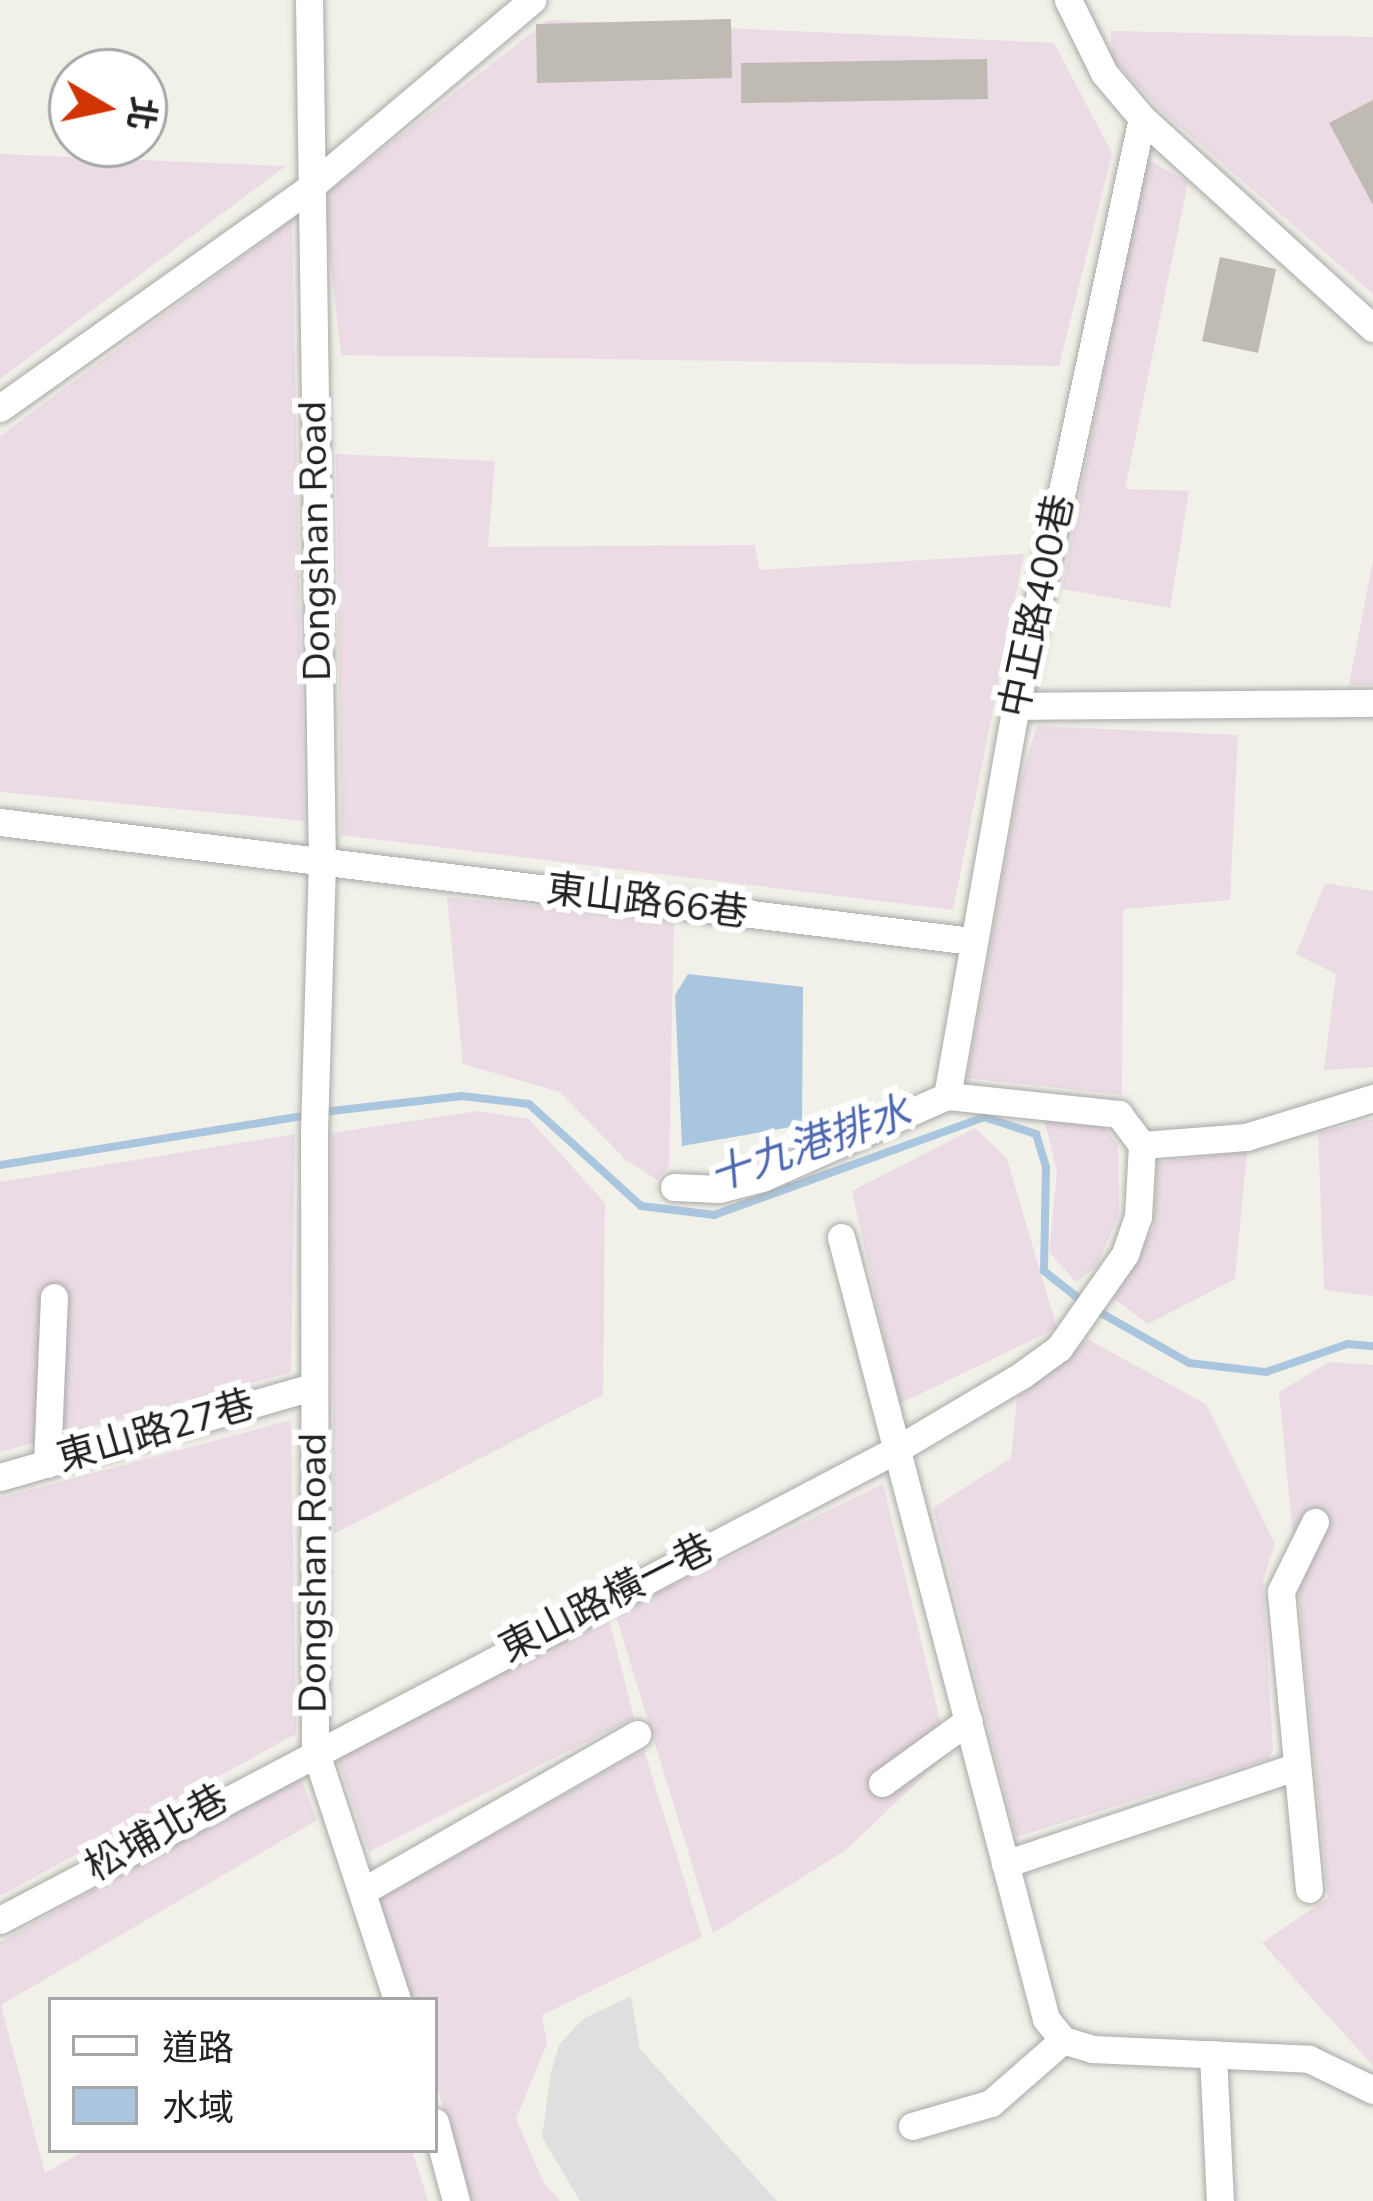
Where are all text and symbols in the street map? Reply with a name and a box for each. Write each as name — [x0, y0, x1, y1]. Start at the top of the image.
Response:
north arrow — [48, 48, 168, 168]
text: 北 — [116, 93, 166, 133]
street label: Dongshan Road — [290, 401, 342, 681]
street label: 中正路400巷 — [992, 491, 1084, 721]
street label: 東山路66巷 — [544, 866, 750, 938]
water label: 十九港排水 — [703, 1087, 917, 1203]
street label: 東山路27巷 — [52, 1382, 260, 1482]
street label: Dongshan Road — [291, 1433, 337, 1713]
street label: 東山路橫一巷 — [492, 1525, 722, 1673]
street label: 松埔北巷 — [77, 1776, 237, 1892]
legend — [48, 1997, 438, 2153]
text: 道路 — [162, 2024, 234, 2073]
text: 水域 — [162, 2084, 234, 2133]

